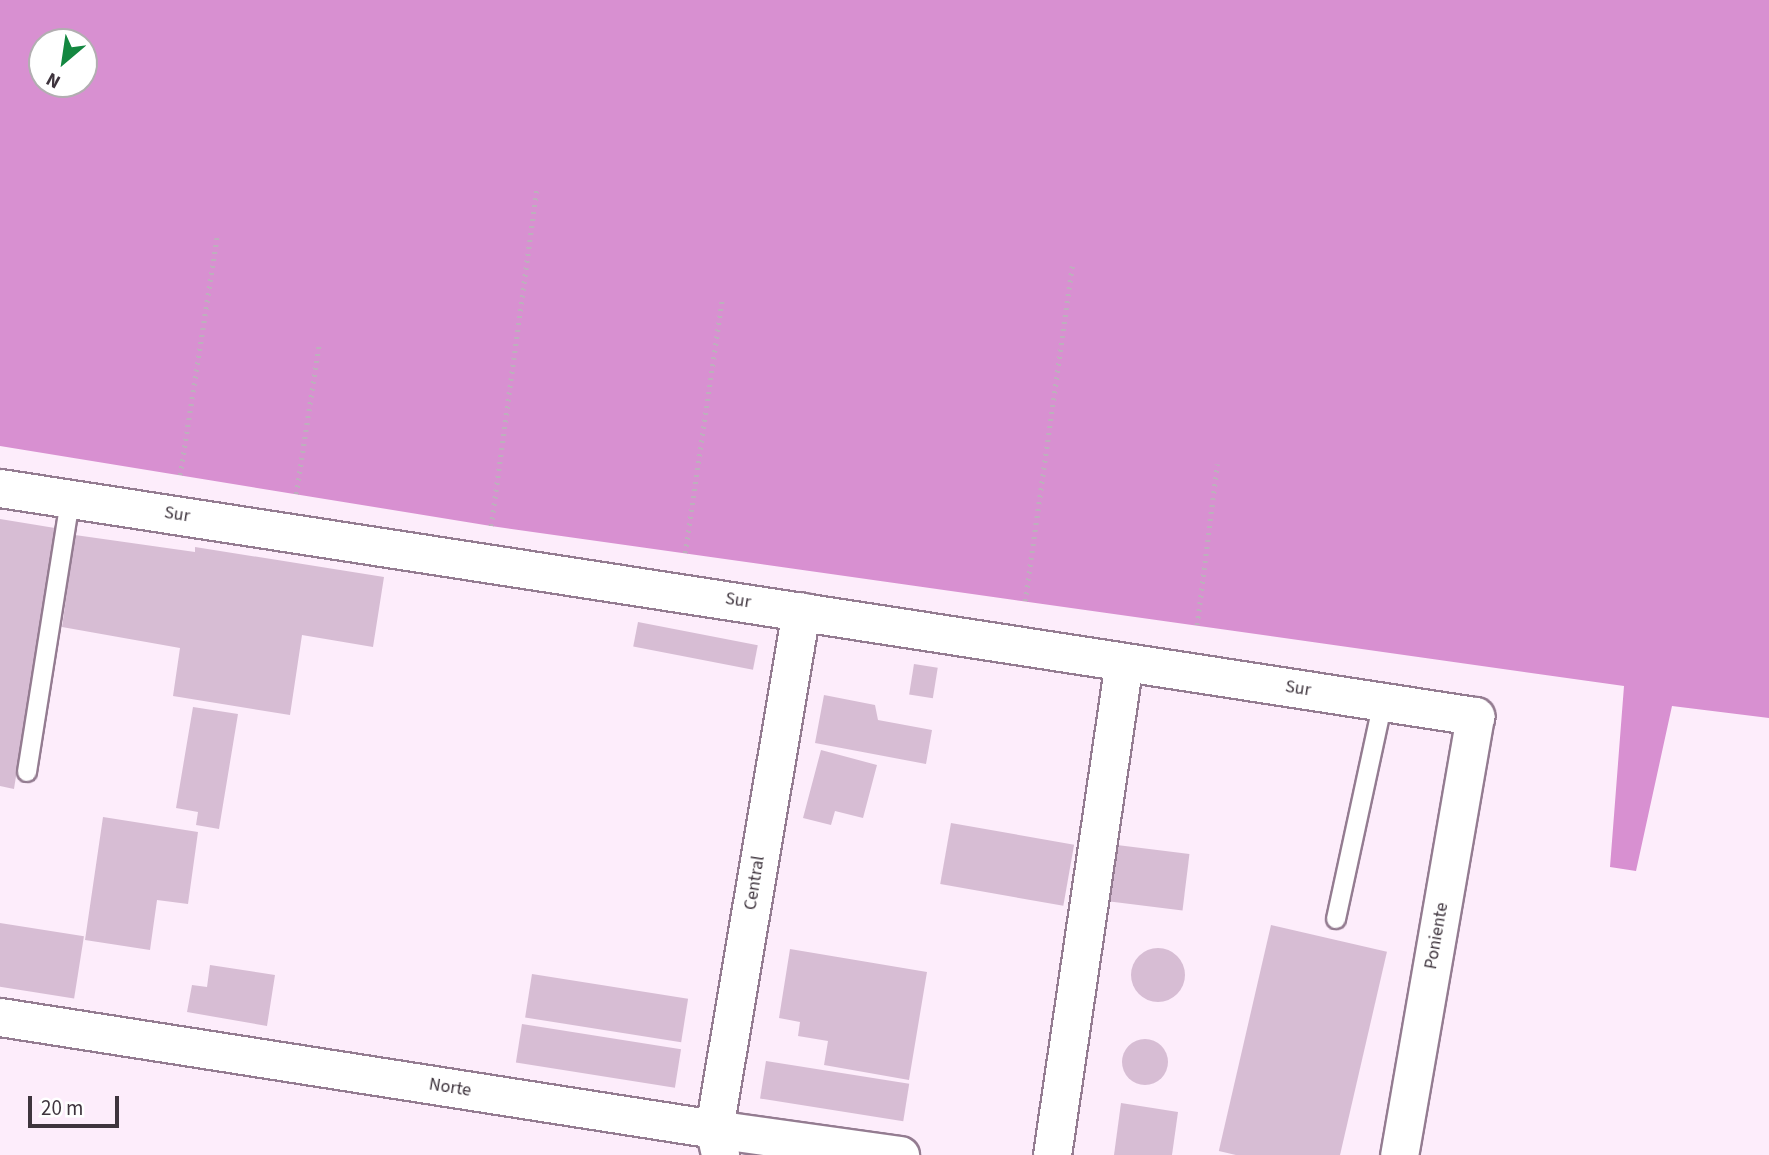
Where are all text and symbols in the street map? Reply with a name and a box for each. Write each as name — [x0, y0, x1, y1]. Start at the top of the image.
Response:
north arrow — [28, 28, 98, 98]
text: N — [41, 65, 66, 95]
street label: Sur — [163, 502, 191, 528]
street label: Sur — [724, 588, 752, 614]
street label: Sur — [1284, 676, 1312, 702]
street label: Central — [740, 854, 770, 912]
street label: Poniente — [1421, 901, 1453, 971]
street label: Norte — [427, 1074, 473, 1102]
scale bar — [32, 1082, 122, 1126]
text: 20 m — [41, 1093, 83, 1123]

